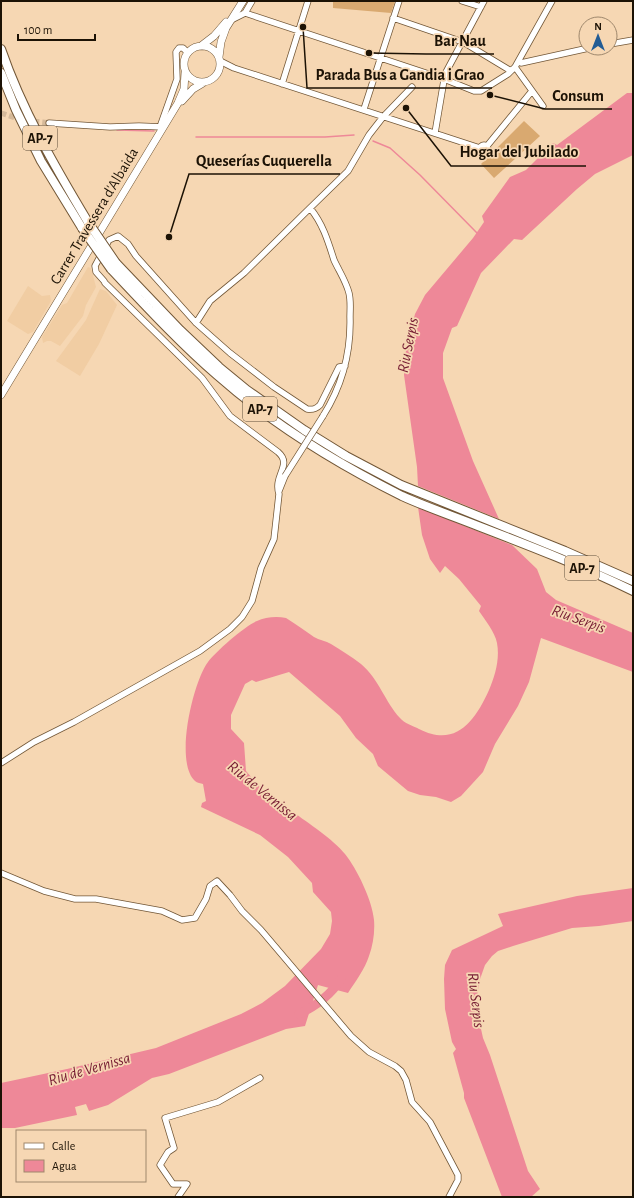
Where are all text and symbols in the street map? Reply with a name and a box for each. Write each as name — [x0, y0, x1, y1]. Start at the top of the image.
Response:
scale bar — [18, 16, 95, 42]
north arrow — [578, 16, 618, 56]
text: N — [594, 21, 602, 32]
text: 100 m — [24, 24, 52, 36]
callout: Bar Nau — [426, 26, 494, 54]
text: Bar Nau — [434, 33, 487, 49]
callout: Parada Bus a Gandia i Grao — [307, 60, 492, 88]
text: Parada Bus a Gandia i Grao — [315, 67, 485, 83]
callout: Consum — [545, 81, 612, 109]
text: Consum — [552, 88, 604, 104]
road number: AP-7 — [23, 126, 57, 150]
callout: Hogar del Jubilado — [451, 138, 586, 166]
text: Hogar del Jubilado — [460, 144, 579, 160]
street label: Carrer Travessera d'Albaida — [48, 145, 141, 287]
callout: Queserías Cuquerella — [189, 146, 340, 174]
text: Queserías Cuquerella — [196, 153, 332, 170]
water label: Riu Serpis — [395, 316, 422, 374]
road number: AP-7 — [243, 397, 277, 421]
road number: AP-7 — [565, 556, 599, 580]
water label: Riu Serpis — [549, 602, 607, 637]
water label: Riu de Vernissa — [225, 758, 300, 824]
water label: Riu Serpis — [464, 972, 487, 1029]
water label: Riu de Vernissa — [47, 1050, 132, 1088]
legend — [16, 1130, 146, 1182]
text: Calle — [52, 1140, 75, 1152]
text: Agua — [52, 1160, 77, 1172]

